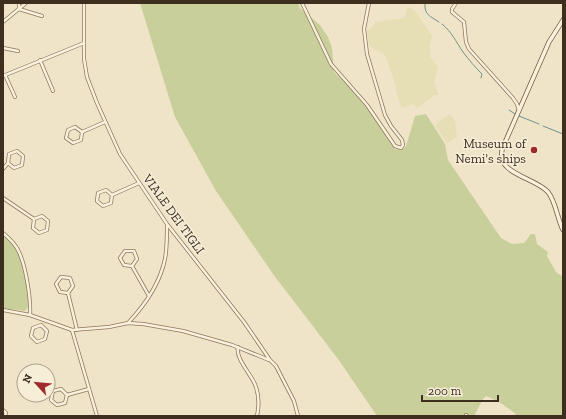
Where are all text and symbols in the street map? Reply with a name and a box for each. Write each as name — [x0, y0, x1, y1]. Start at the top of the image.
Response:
place label: Museum of Nemi's ships — [455, 136, 527, 166]
marker: Museum of Nemi's ships — [529, 145, 539, 155]
street label: VIALE DEI TIGLI — [140, 171, 208, 257]
north arrow — [16, 363, 56, 403]
text: N — [20, 371, 36, 385]
scale bar — [422, 377, 498, 403]
text: 200 m — [428, 384, 462, 398]

